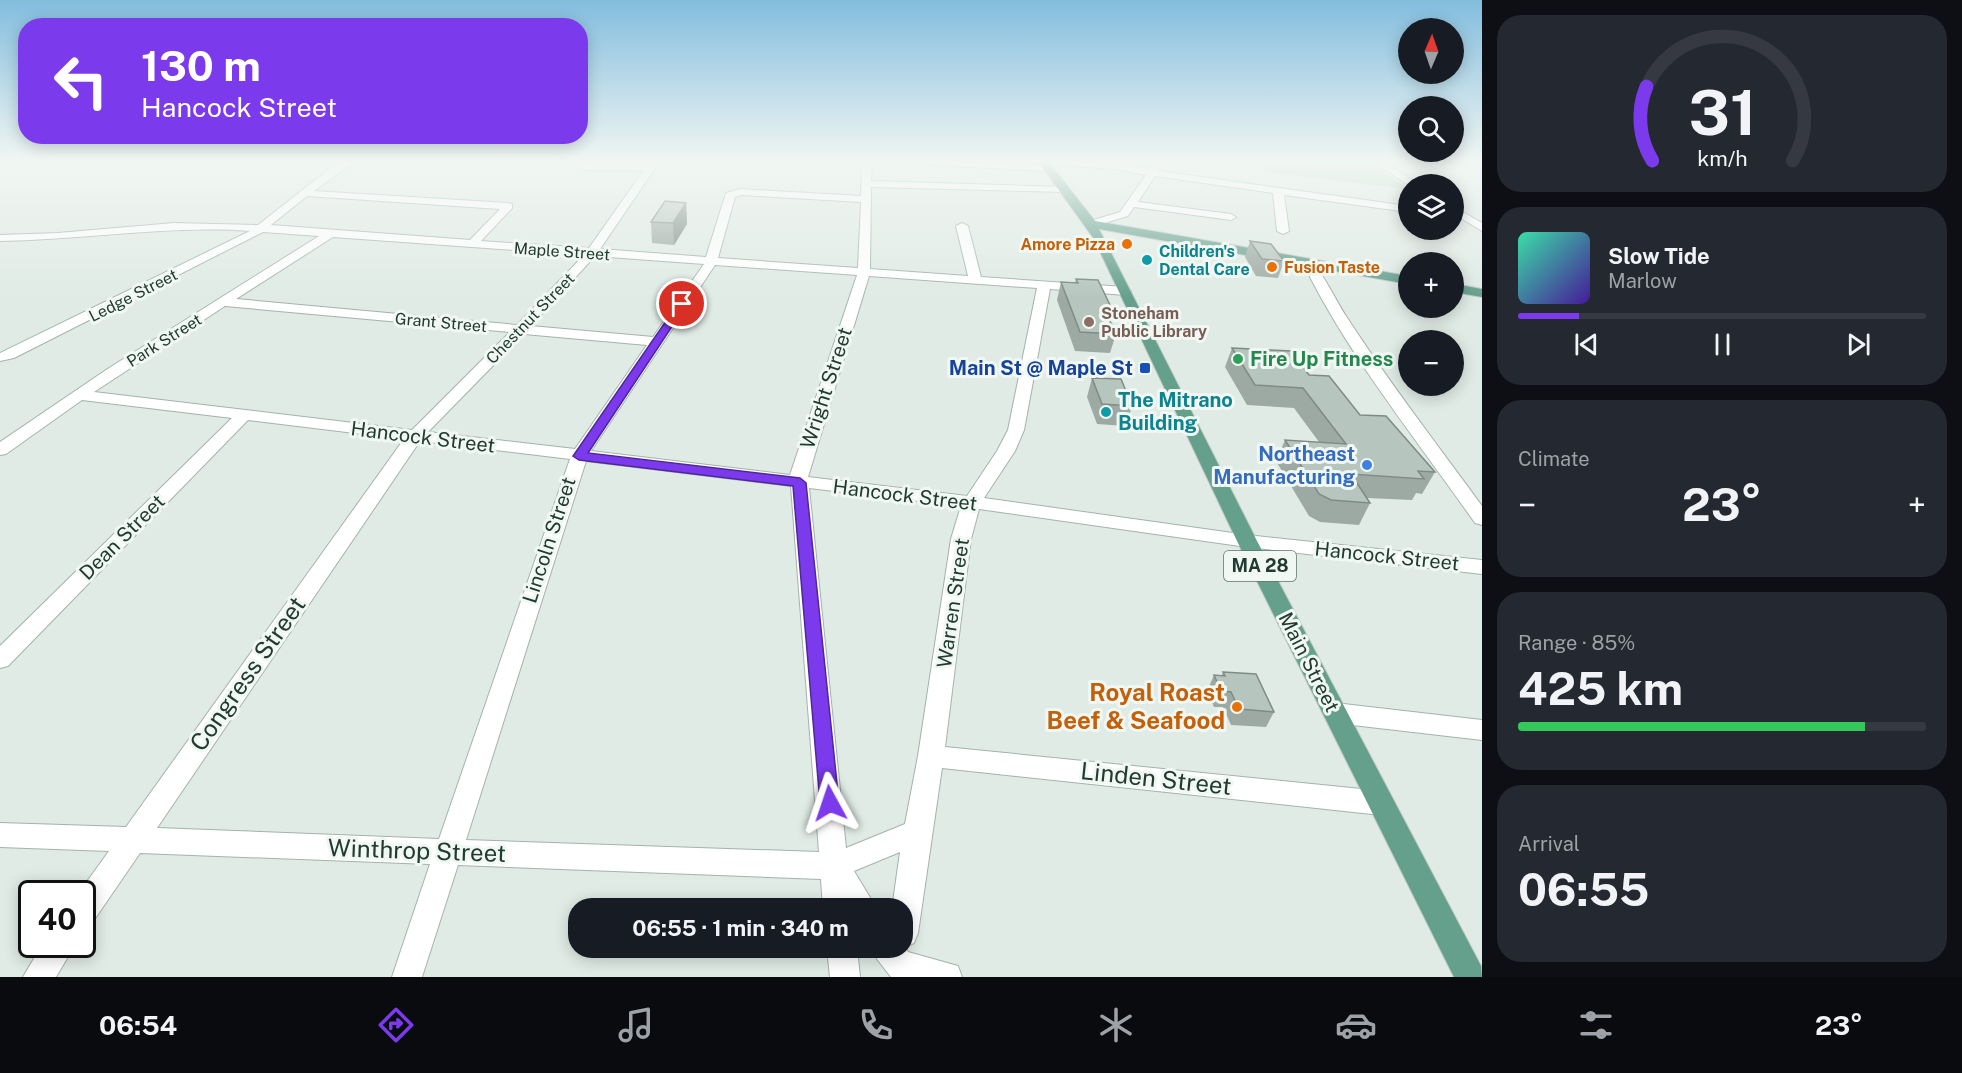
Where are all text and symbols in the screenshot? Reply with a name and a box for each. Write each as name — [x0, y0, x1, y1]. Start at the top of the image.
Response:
north arrow — [1398, 18, 1464, 84]
map controls — [1398, 18, 1464, 396]
text: 130 m — [141, 41, 261, 90]
icon: left — [42, 42, 120, 120]
text: 31 — [1688, 76, 1756, 149]
text: Hancock Street — [141, 91, 337, 123]
button: search — [1398, 96, 1464, 162]
text: km/h — [1697, 146, 1747, 171]
button: layers — [1398, 174, 1464, 240]
place label: Amore Pizza — [1020, 235, 1115, 254]
marker: Amore Pizza — [1120, 237, 1134, 251]
street label: Maple Street — [513, 239, 611, 264]
place label: Children's Dental Care — [1159, 242, 1250, 279]
text: Slow Tide — [1608, 243, 1710, 269]
button: + — [1398, 252, 1464, 318]
marker: Children's Dental Care — [1140, 253, 1154, 267]
place label: Fusion Taste — [1284, 258, 1380, 277]
marker: Fusion Taste — [1265, 260, 1279, 274]
street label: Ledge Street — [86, 265, 181, 326]
street label: Chestnut Street — [482, 269, 578, 368]
text: Marlow — [1608, 269, 1677, 293]
pin — [656, 278, 707, 329]
icon: arrive — [665, 287, 698, 320]
place label: Stoneham Public Library — [1101, 304, 1207, 341]
street label: Grant Street — [394, 309, 488, 336]
street label: Park Street — [123, 310, 205, 371]
marker: Stoneham Public Library — [1082, 315, 1096, 329]
street label: Wright Street — [795, 324, 857, 452]
icon: previous — [1570, 328, 1603, 361]
icon: pause — [1706, 328, 1739, 361]
icon: next — [1842, 328, 1875, 361]
button: − — [1398, 330, 1464, 396]
place label: Fire Up Fitness — [1250, 347, 1393, 371]
marker: Fire Up Fitness — [1231, 352, 1245, 366]
place label: Main St @ Maple St — [949, 356, 1133, 380]
marker: Main St @ Maple St — [1138, 361, 1152, 375]
place label: The Mitrano Building — [1118, 388, 1233, 435]
marker: The Mitrano Building — [1099, 405, 1113, 419]
street label: Hancock Street — [349, 416, 497, 458]
place label: Northeast Manufacturing — [1213, 442, 1355, 489]
text: Climate — [1518, 447, 1590, 471]
marker: Northeast Manufacturing — [1360, 458, 1374, 472]
street label: Lincoln Street — [517, 474, 581, 606]
street label: Hancock Street — [831, 474, 979, 516]
text: 23° — [1682, 478, 1762, 531]
text: − — [1518, 486, 1536, 524]
text: + — [1908, 486, 1926, 524]
street label: Dean Street — [74, 489, 170, 585]
street label: Hancock Street — [1314, 536, 1460, 576]
street label: Warren Street — [932, 537, 974, 669]
road number: MA 28 — [1224, 551, 1296, 581]
street label: Congress Street — [184, 591, 311, 756]
street label: Main Street — [1274, 608, 1344, 716]
text: Range · 85% — [1518, 631, 1635, 655]
text: 425 km — [1518, 662, 1683, 715]
place label: Royal Roast Beef & Seafood — [1047, 678, 1225, 734]
marker: Royal Roast Beef & Seafood — [1230, 700, 1244, 714]
street label: Linden Street — [1079, 756, 1233, 800]
position arrow — [798, 771, 862, 835]
text: Arrival — [1518, 832, 1580, 856]
street label: Winthrop Street — [327, 833, 507, 867]
text: 06:55 — [1518, 863, 1649, 916]
speed limit sign: 40 — [18, 880, 96, 958]
text: 06:55 · 1 min · 340 m — [632, 915, 849, 941]
icon: directions — [375, 1004, 417, 1046]
icon: music — [615, 1004, 657, 1046]
icon: phone — [855, 1004, 897, 1046]
icon: climate — [1095, 1004, 1137, 1046]
icon: car — [1335, 1004, 1377, 1046]
icon: filters — [1575, 1004, 1617, 1046]
text: 06:54 — [99, 1009, 177, 1041]
text: 23° — [1815, 1009, 1863, 1041]

